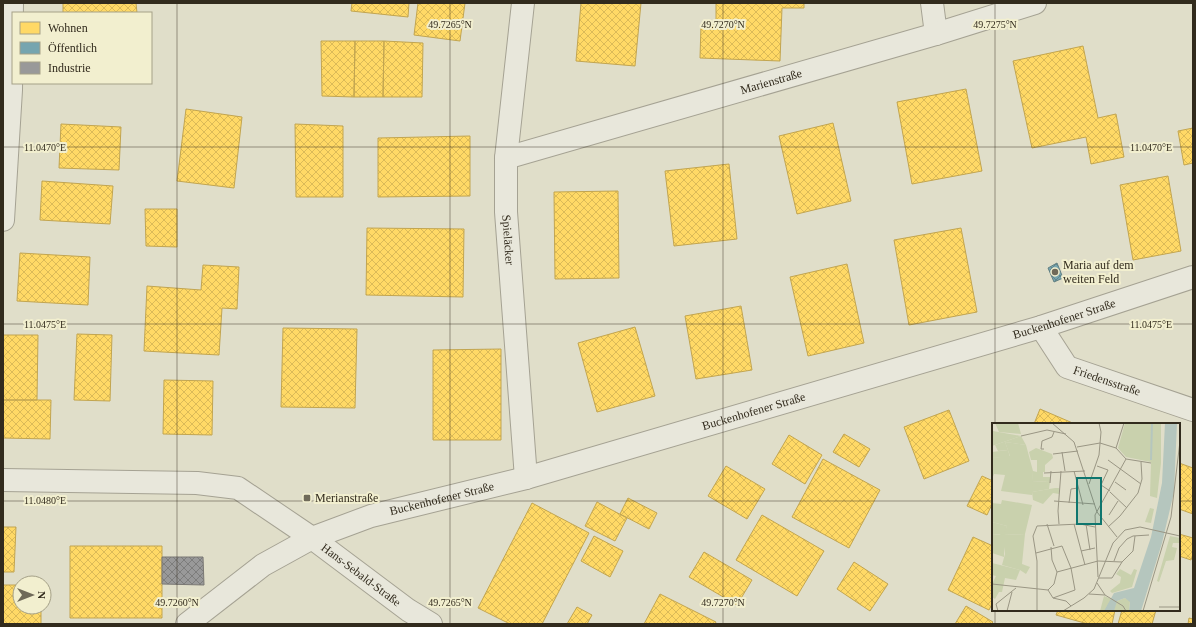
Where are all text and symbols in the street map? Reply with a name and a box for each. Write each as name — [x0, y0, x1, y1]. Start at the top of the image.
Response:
legend — [12, 12, 152, 84]
text: 49.7265°N — [428, 19, 472, 30]
text: 49.7270°N — [701, 19, 745, 30]
text: 49.7275°N — [973, 19, 1017, 30]
text: Wohnen — [48, 21, 88, 35]
text: Öffentlich — [48, 41, 97, 55]
text: Industrie — [48, 61, 91, 75]
street label: Marienstraße — [739, 66, 804, 97]
text: 11.0470°E — [24, 142, 66, 153]
text: 11.0470°E — [1130, 142, 1172, 153]
street label: Spieläcker — [499, 214, 517, 266]
place label: Maria auf dem weiten Feld — [1063, 258, 1134, 286]
marker: Maria auf dem weiten Feld — [1050, 267, 1060, 277]
street label: Buckenhofener Straße — [1011, 296, 1117, 342]
text: 11.0475°E — [24, 319, 66, 330]
text: 11.0475°E — [1130, 319, 1172, 330]
street label: Friedensstraße — [1072, 363, 1142, 399]
street label: Buckenhofener Straße — [700, 389, 807, 433]
inset map — [992, 423, 1180, 611]
street label: Buckenhofener Straße — [388, 479, 495, 518]
place label: Merianstraße — [315, 491, 378, 505]
marker: Merianstraße — [302, 493, 312, 503]
text: 11.0480°E — [24, 495, 66, 506]
street label: Hans-Sebald-Straße — [318, 540, 404, 609]
north arrow — [12, 575, 52, 615]
text: N — [36, 591, 48, 599]
text: 49.7260°N — [155, 597, 199, 608]
text: 49.7265°N — [428, 597, 472, 608]
text: 49.7270°N — [701, 597, 745, 608]

